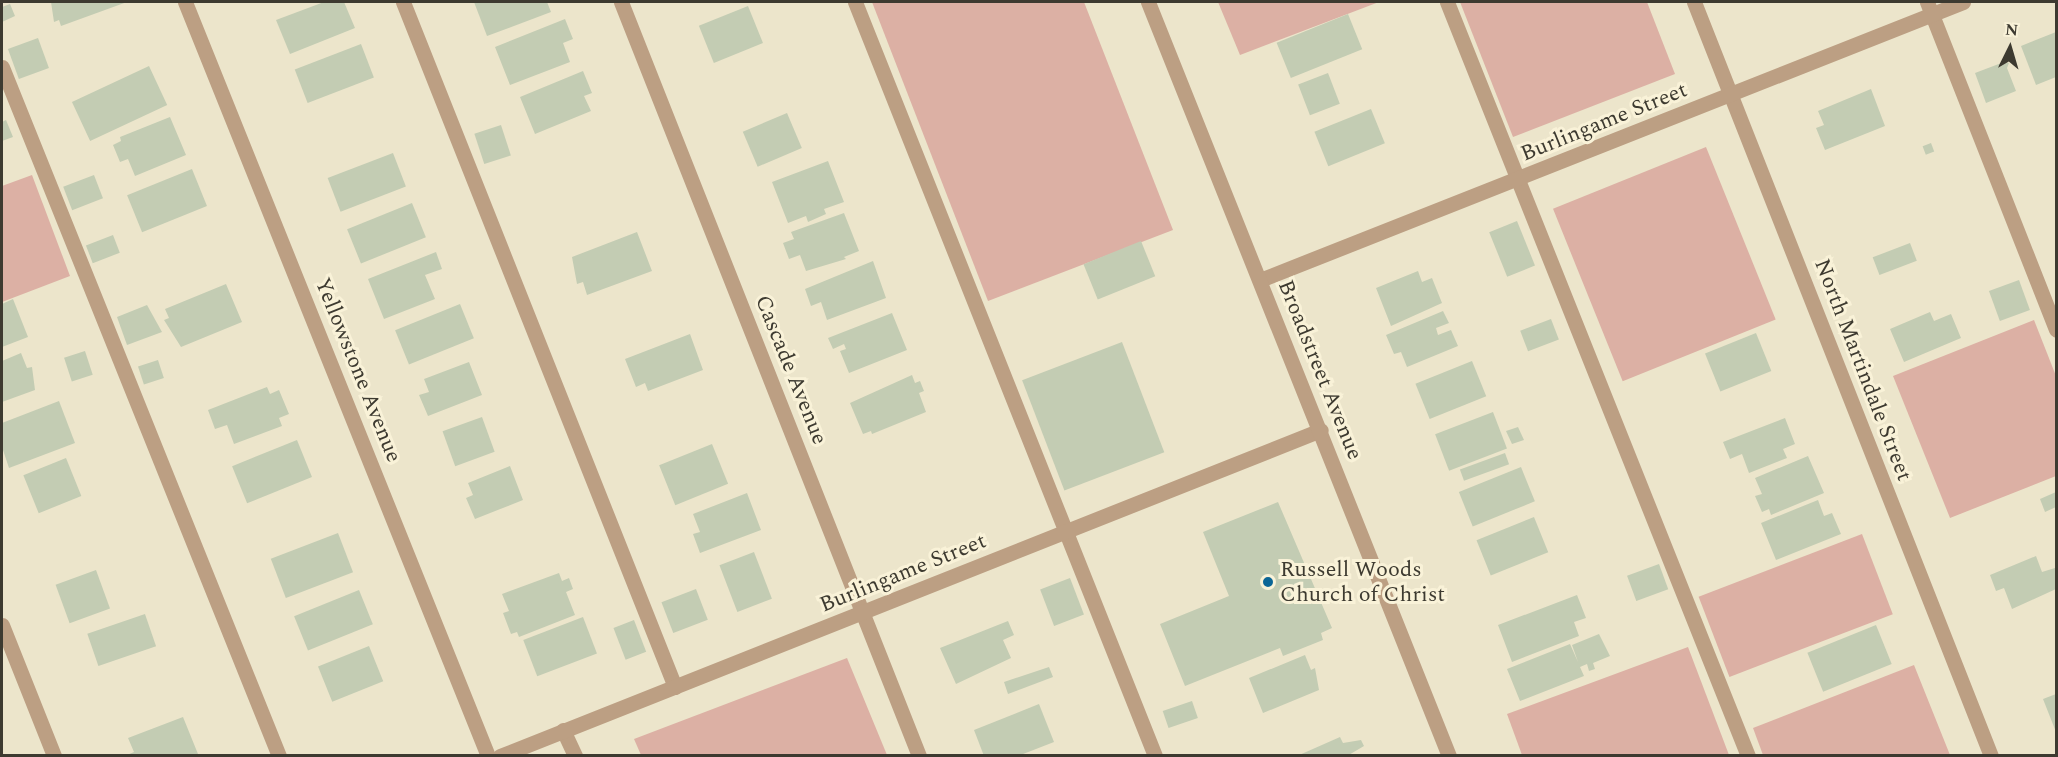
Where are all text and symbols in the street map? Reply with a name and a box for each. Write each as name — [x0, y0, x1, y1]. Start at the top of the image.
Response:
north arrow — [1980, 18, 2040, 78]
text: N — [2004, 18, 2019, 43]
street label: Burlingame Street — [1517, 77, 1691, 167]
street label: North Martindale Street — [1808, 255, 1918, 485]
street label: Yellowstone Avenue — [309, 274, 407, 466]
street label: Broadstreet Avenue — [1272, 276, 1368, 464]
street label: Cascade Avenue — [749, 292, 833, 448]
street label: Burlingame Street — [816, 528, 990, 618]
place label: Russell Woods Church of Christ — [1280, 556, 1445, 608]
marker: Russell Woods Church of Christ — [1261, 575, 1275, 589]

